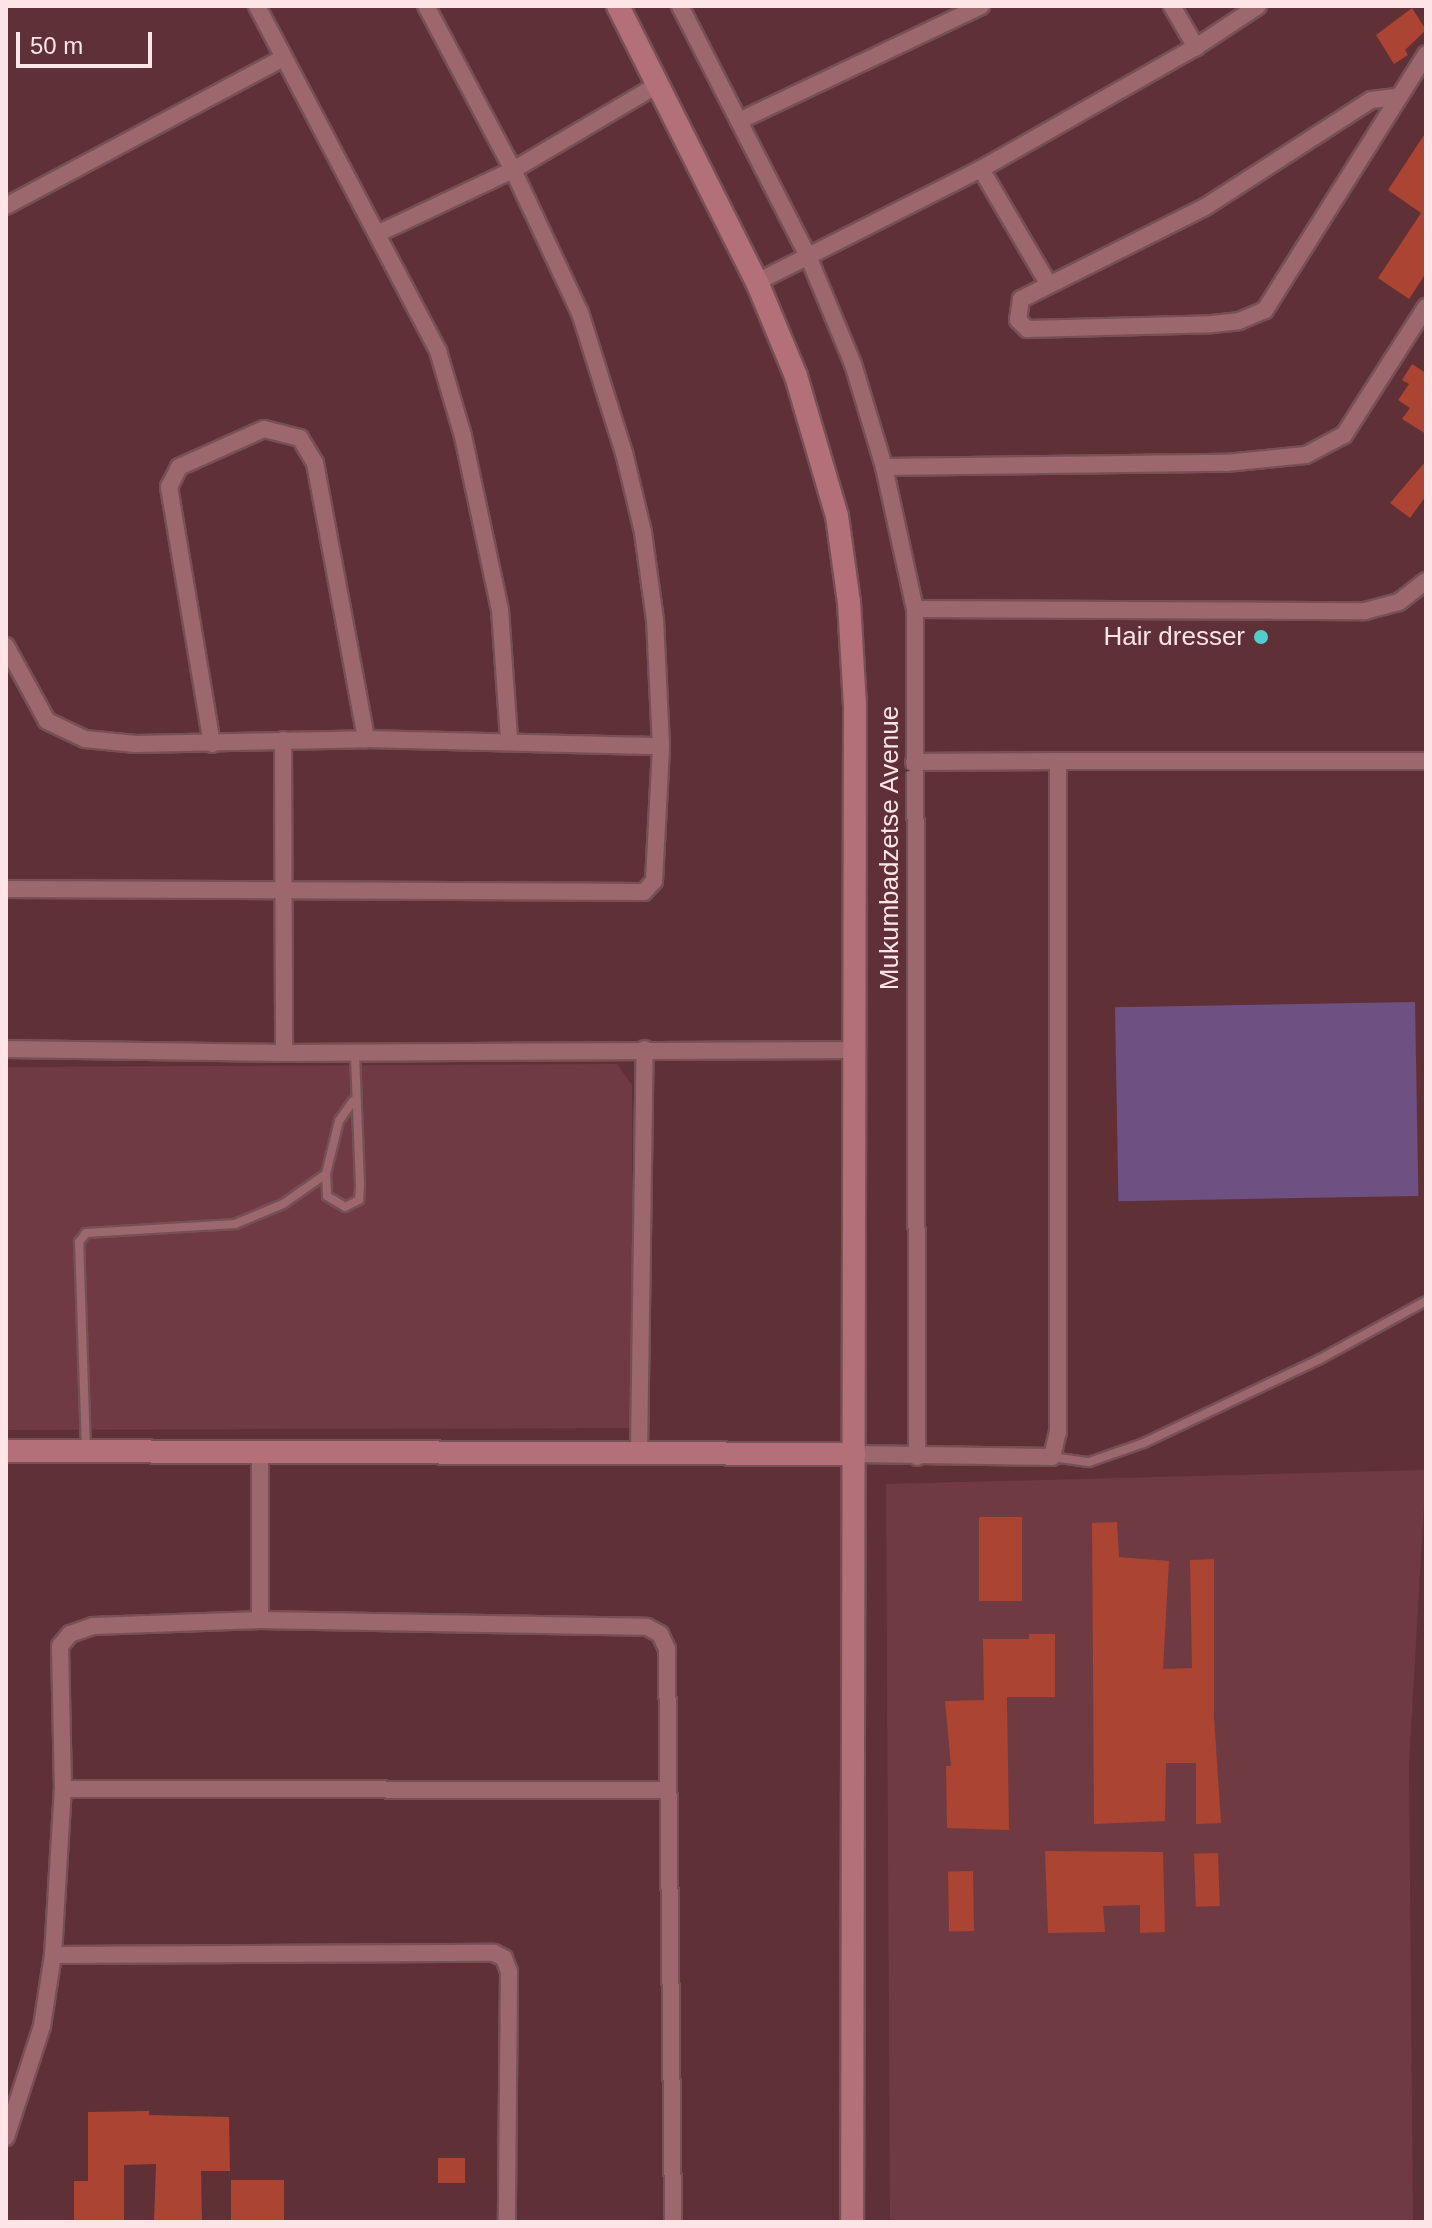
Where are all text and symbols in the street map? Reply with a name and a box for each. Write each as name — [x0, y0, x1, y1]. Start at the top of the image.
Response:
scale bar — [20, 16, 156, 66]
text: 50 m — [30, 32, 83, 59]
place label: Hair dresser — [1103, 621, 1245, 653]
marker: Hair dresser — [1252, 628, 1270, 646]
street label: Mukumbadzetse Avenue — [874, 705, 906, 991]

